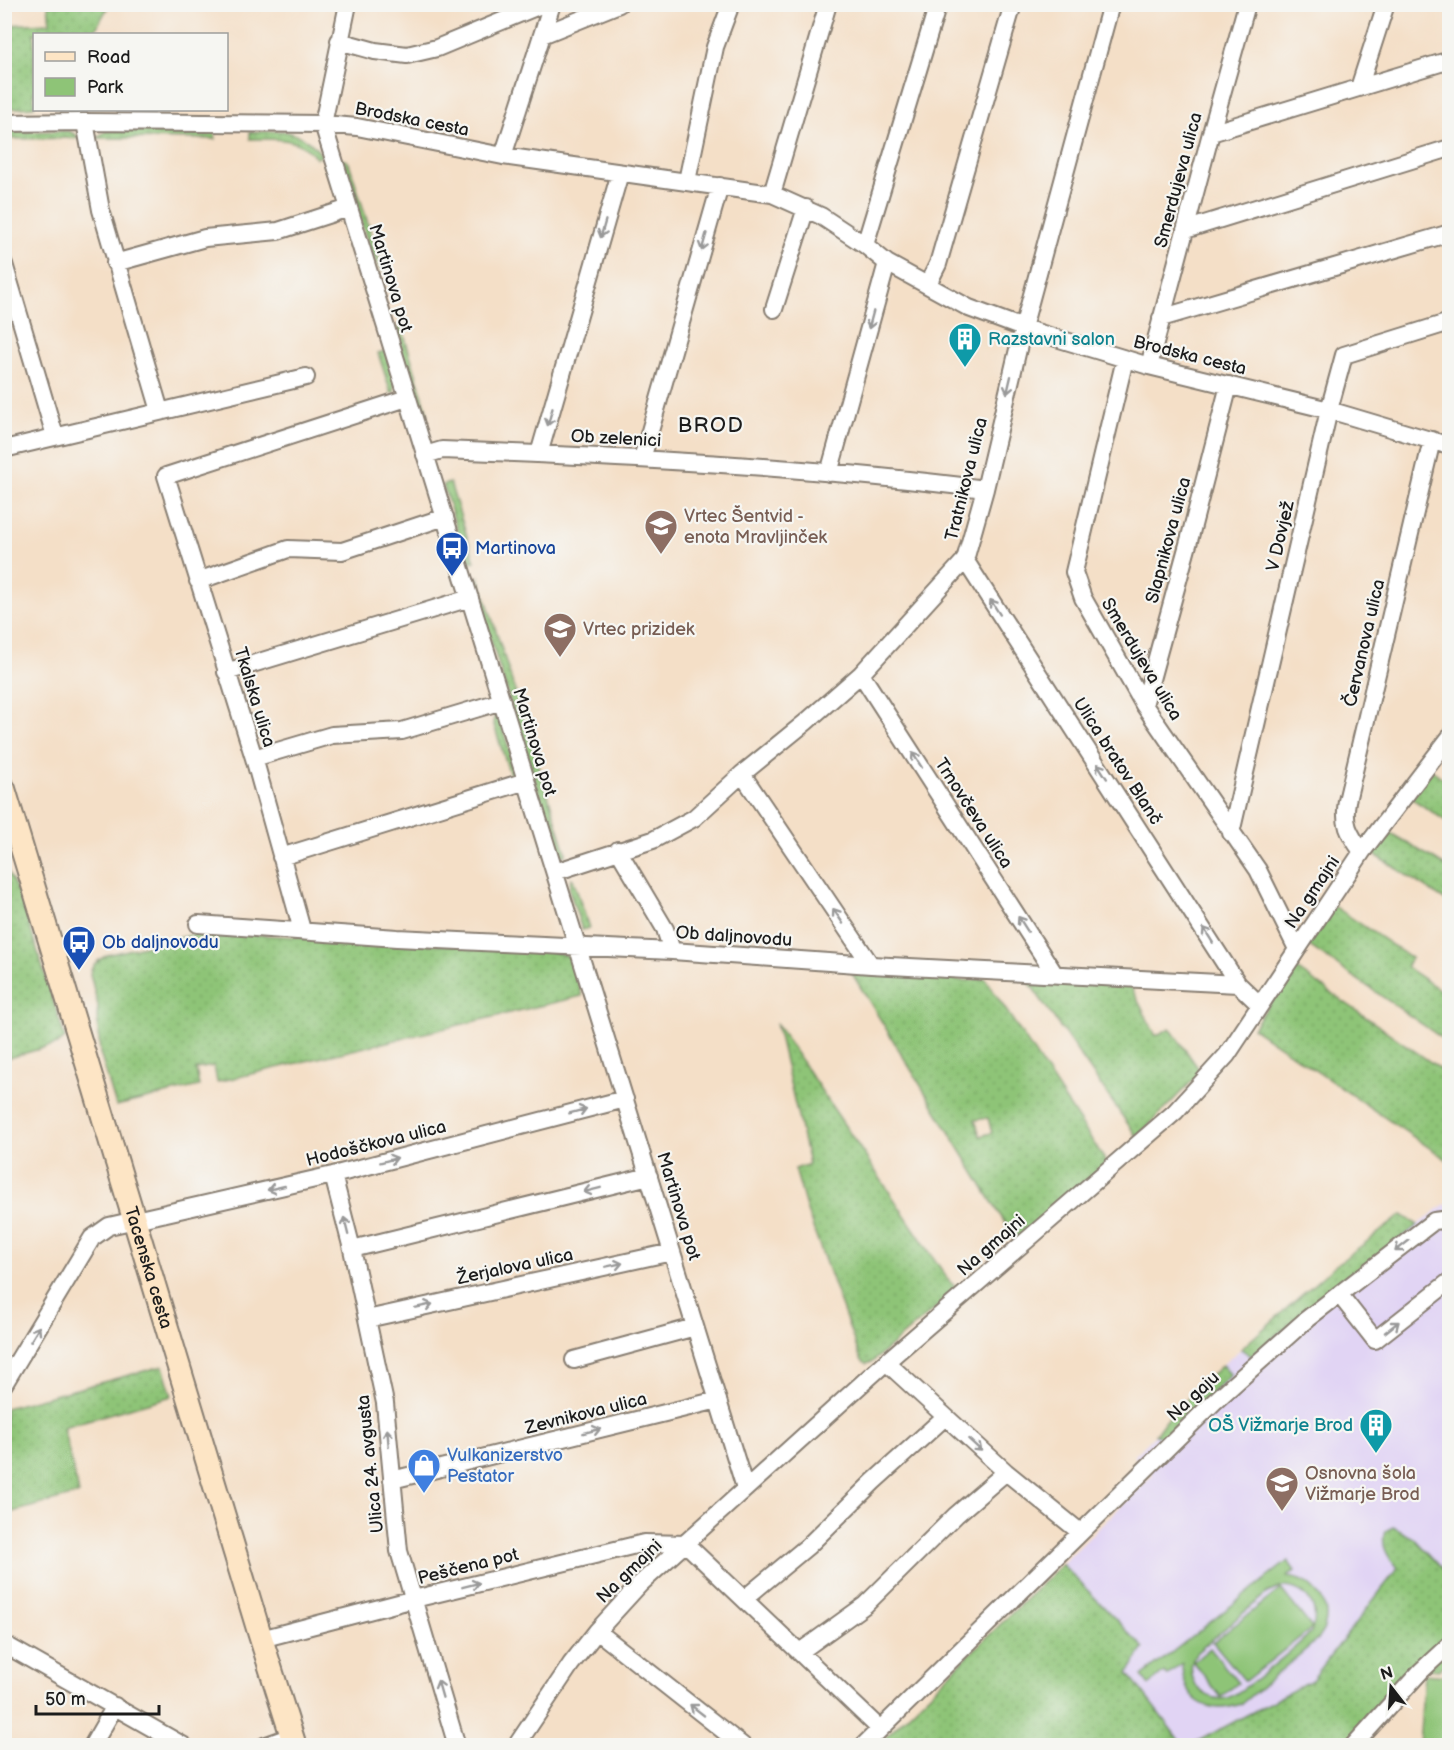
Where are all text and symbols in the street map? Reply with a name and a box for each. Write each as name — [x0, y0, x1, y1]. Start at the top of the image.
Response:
legend — [33, 33, 228, 111]
text: Road — [87, 47, 131, 68]
text: Park — [87, 77, 123, 98]
street label: Brodska cesta — [353, 98, 471, 141]
street label: Smerdujeva ulica — [1150, 110, 1207, 250]
one-way arrow — [597, 220, 609, 239]
street label: Martinova pot — [364, 222, 417, 335]
one-way arrow — [698, 232, 709, 251]
one-way arrow — [865, 310, 877, 329]
building icon: Razstavni salon — [947, 321, 983, 368]
place label: Razstavni salon — [988, 329, 1115, 350]
street label: Brodska cesta — [1131, 331, 1249, 380]
one-way arrow — [1003, 375, 1015, 394]
one-way arrow — [544, 407, 555, 426]
district label: BROD — [678, 413, 744, 438]
street label: Tratnikova ulica — [941, 415, 992, 543]
street label: Ob zelenici — [570, 426, 662, 451]
street label: Slapnikova ulica — [1142, 475, 1195, 606]
street label: V Dovjež — [1262, 498, 1299, 573]
place label: Vrtec Šentvid - enota Mravljinček — [684, 505, 827, 548]
school or university icon: Vrtec Šentvid - enota Mravljinček — [643, 508, 679, 555]
bus stop icon: Martinova — [434, 530, 470, 577]
place label: Martinova — [475, 538, 556, 559]
street label: Červanova ulica — [1338, 577, 1389, 709]
street label: Smerdujeva ulica — [1097, 594, 1186, 724]
one-way arrow — [989, 599, 1002, 616]
school or university icon: Vrtec prizidek — [542, 611, 578, 658]
place label: Vrtec prizidek — [583, 619, 695, 640]
street label: Tkalska ulica — [229, 645, 280, 750]
street label: Martinova pot — [508, 686, 561, 799]
street label: Ulica bratov Blanč — [1069, 694, 1167, 829]
one-way arrow — [911, 752, 923, 769]
street label: Trnovčeva ulica — [930, 754, 1017, 872]
one-way arrow — [1095, 763, 1107, 780]
street label: Na gmajni — [1281, 852, 1344, 932]
one-way arrow — [832, 909, 844, 925]
one-way arrow — [1016, 916, 1028, 933]
street label: Ob daljnovodu — [675, 922, 793, 951]
bus stop icon: Ob daljnovodu — [61, 924, 97, 971]
one-way arrow — [1201, 927, 1213, 944]
place label: Ob daljnovodu — [102, 932, 219, 953]
one-way arrow — [568, 1104, 587, 1116]
street label: Hodoščkova ulica — [304, 1116, 448, 1171]
street label: Martinova pot — [652, 1150, 705, 1263]
one-way arrow — [380, 1154, 399, 1165]
one-way arrow — [267, 1182, 286, 1194]
one-way arrow — [583, 1184, 602, 1196]
street label: Tacenska cesta — [120, 1204, 177, 1331]
street label: Na gmajni — [953, 1210, 1029, 1280]
one-way arrow — [340, 1217, 351, 1236]
one-way arrow — [1394, 1239, 1410, 1252]
street label: Žerjalova ulica — [454, 1242, 575, 1289]
one-way arrow — [605, 1258, 624, 1270]
one-way arrow — [414, 1300, 433, 1312]
one-way arrow — [1383, 1320, 1399, 1333]
one-way arrow — [29, 1326, 41, 1343]
street label: Na gaju — [1163, 1367, 1224, 1426]
street label: Zevnikova ulica — [522, 1388, 649, 1439]
street label: Ulica 24. avgusta — [353, 1394, 388, 1534]
building icon: OŠ Vižmarje Brod — [1358, 1407, 1394, 1454]
place label: OŠ Vižmarje Brod — [1208, 1414, 1353, 1436]
one-way arrow — [582, 1425, 601, 1437]
one-way arrow — [382, 1428, 393, 1448]
one-way arrow — [968, 1438, 983, 1452]
place label: Vulkanizerstvo Pestator — [447, 1445, 563, 1487]
shop icon: Vulkanizerstvo Pestator — [406, 1447, 442, 1494]
place label: Osnovna šola Vižmarje Brod — [1305, 1463, 1420, 1505]
school or university icon: Osnovna šola Vižmarje Brod — [1264, 1465, 1300, 1512]
street label: Na gmajni — [592, 1535, 666, 1608]
street label: Peščena pot — [416, 1544, 521, 1589]
one-way arrow — [461, 1578, 480, 1590]
north arrow — [1361, 1657, 1421, 1717]
text: N — [1379, 1663, 1396, 1685]
scale bar — [36, 1678, 159, 1716]
one-way arrow — [434, 1680, 446, 1699]
text: 50 m — [45, 1689, 86, 1710]
one-way arrow — [689, 1703, 705, 1716]

